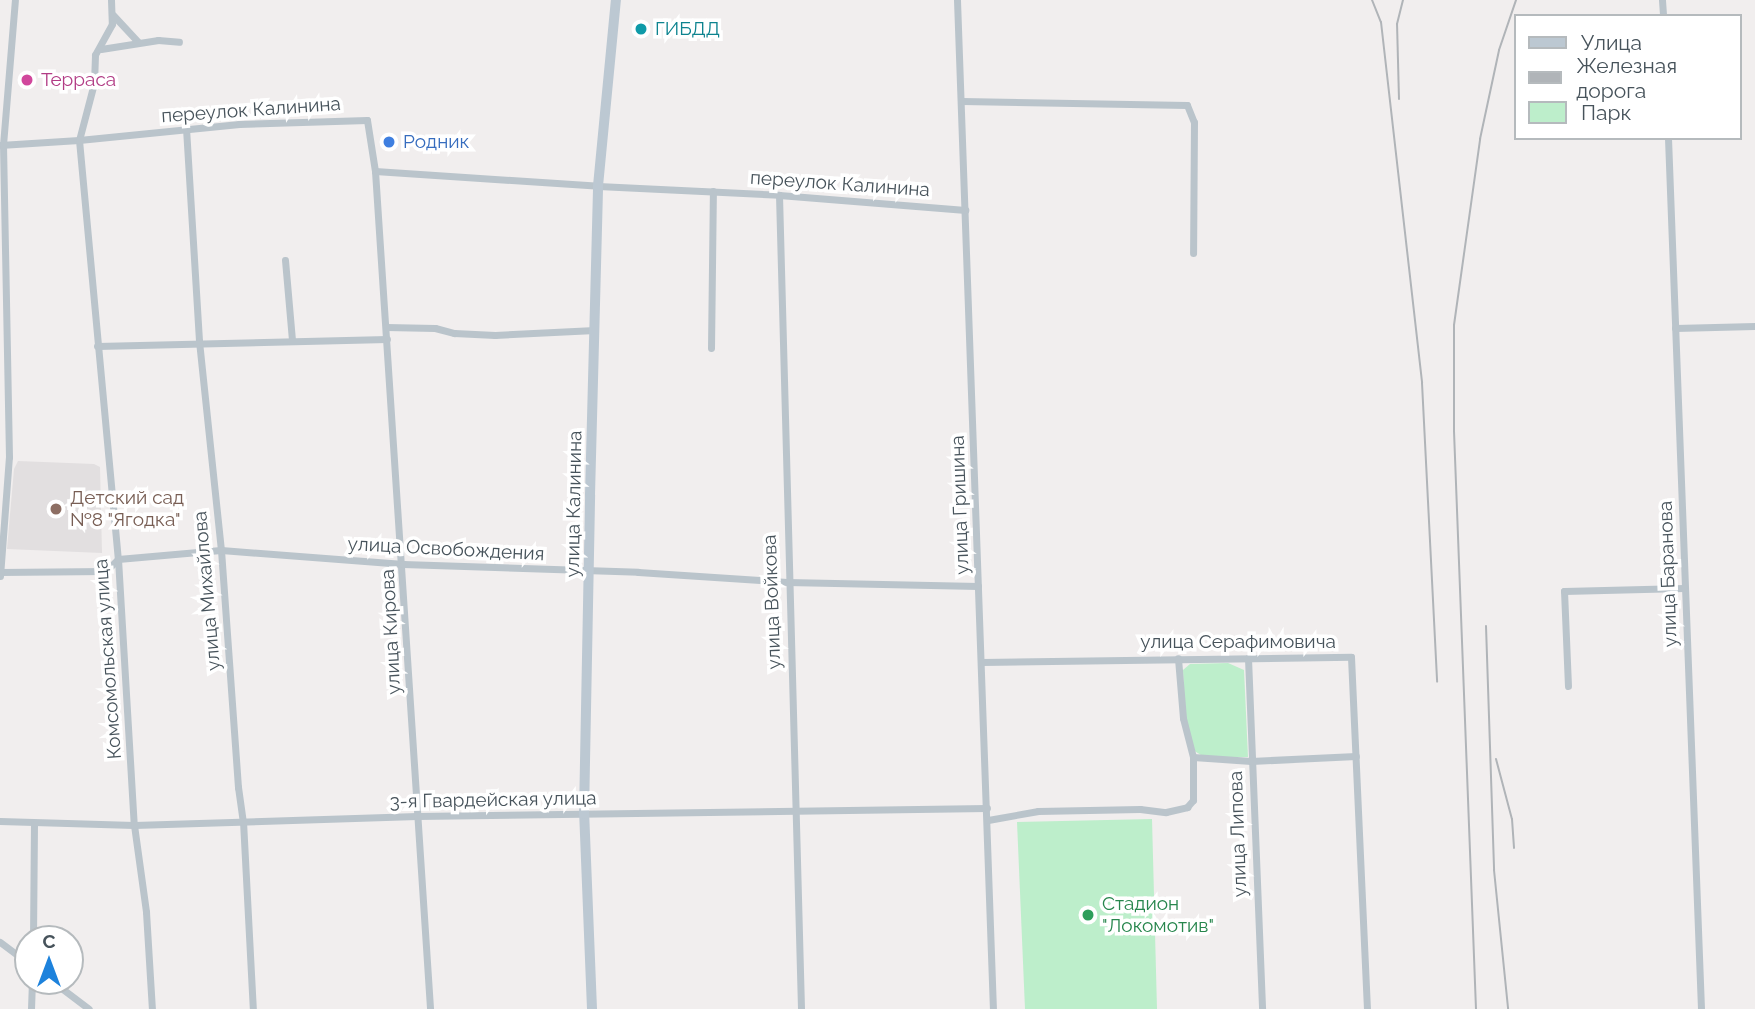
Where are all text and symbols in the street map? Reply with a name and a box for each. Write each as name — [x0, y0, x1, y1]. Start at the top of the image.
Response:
legend — [1514, 14, 1741, 140]
place label: ГИБДД — [655, 18, 720, 40]
marker: ГИБДД — [633, 21, 649, 37]
text: Улица — [1581, 30, 1642, 55]
text: Железная дорога — [1576, 53, 1677, 103]
place label: Терраса — [41, 69, 116, 91]
marker: Терраса — [19, 72, 35, 88]
street label: переулок Калинина — [160, 92, 342, 128]
text: Парк — [1581, 100, 1631, 125]
place label: Родник — [403, 131, 469, 153]
marker: Родник — [381, 134, 397, 150]
street label: переулок Калинина — [749, 166, 931, 202]
street label: улица Калинина — [561, 430, 587, 578]
street label: улица Гришина — [946, 435, 974, 575]
place label: Детский сад №8 "Ягодка" — [70, 487, 184, 531]
street label: улица Баранова — [1654, 500, 1682, 648]
marker: Детский сад №8 "Ягодка" — [48, 501, 64, 517]
street label: улица Михайлова — [189, 510, 225, 672]
street label: улица Освобождения — [347, 532, 545, 566]
street label: улица Войкова — [758, 534, 786, 670]
street label: Комсомольская улица — [90, 558, 126, 760]
street label: улица Кирова — [376, 569, 406, 695]
street label: улица Серафимовича — [1140, 631, 1336, 653]
street label: улица Липова — [1224, 770, 1252, 898]
street label: 3-я Гвардейская улица — [389, 787, 597, 813]
place label: Стадион "Локомотив" — [1102, 893, 1214, 937]
marker: Стадион "Локомотив" — [1080, 907, 1096, 923]
north arrow — [14, 925, 84, 995]
text: С — [42, 930, 56, 952]

